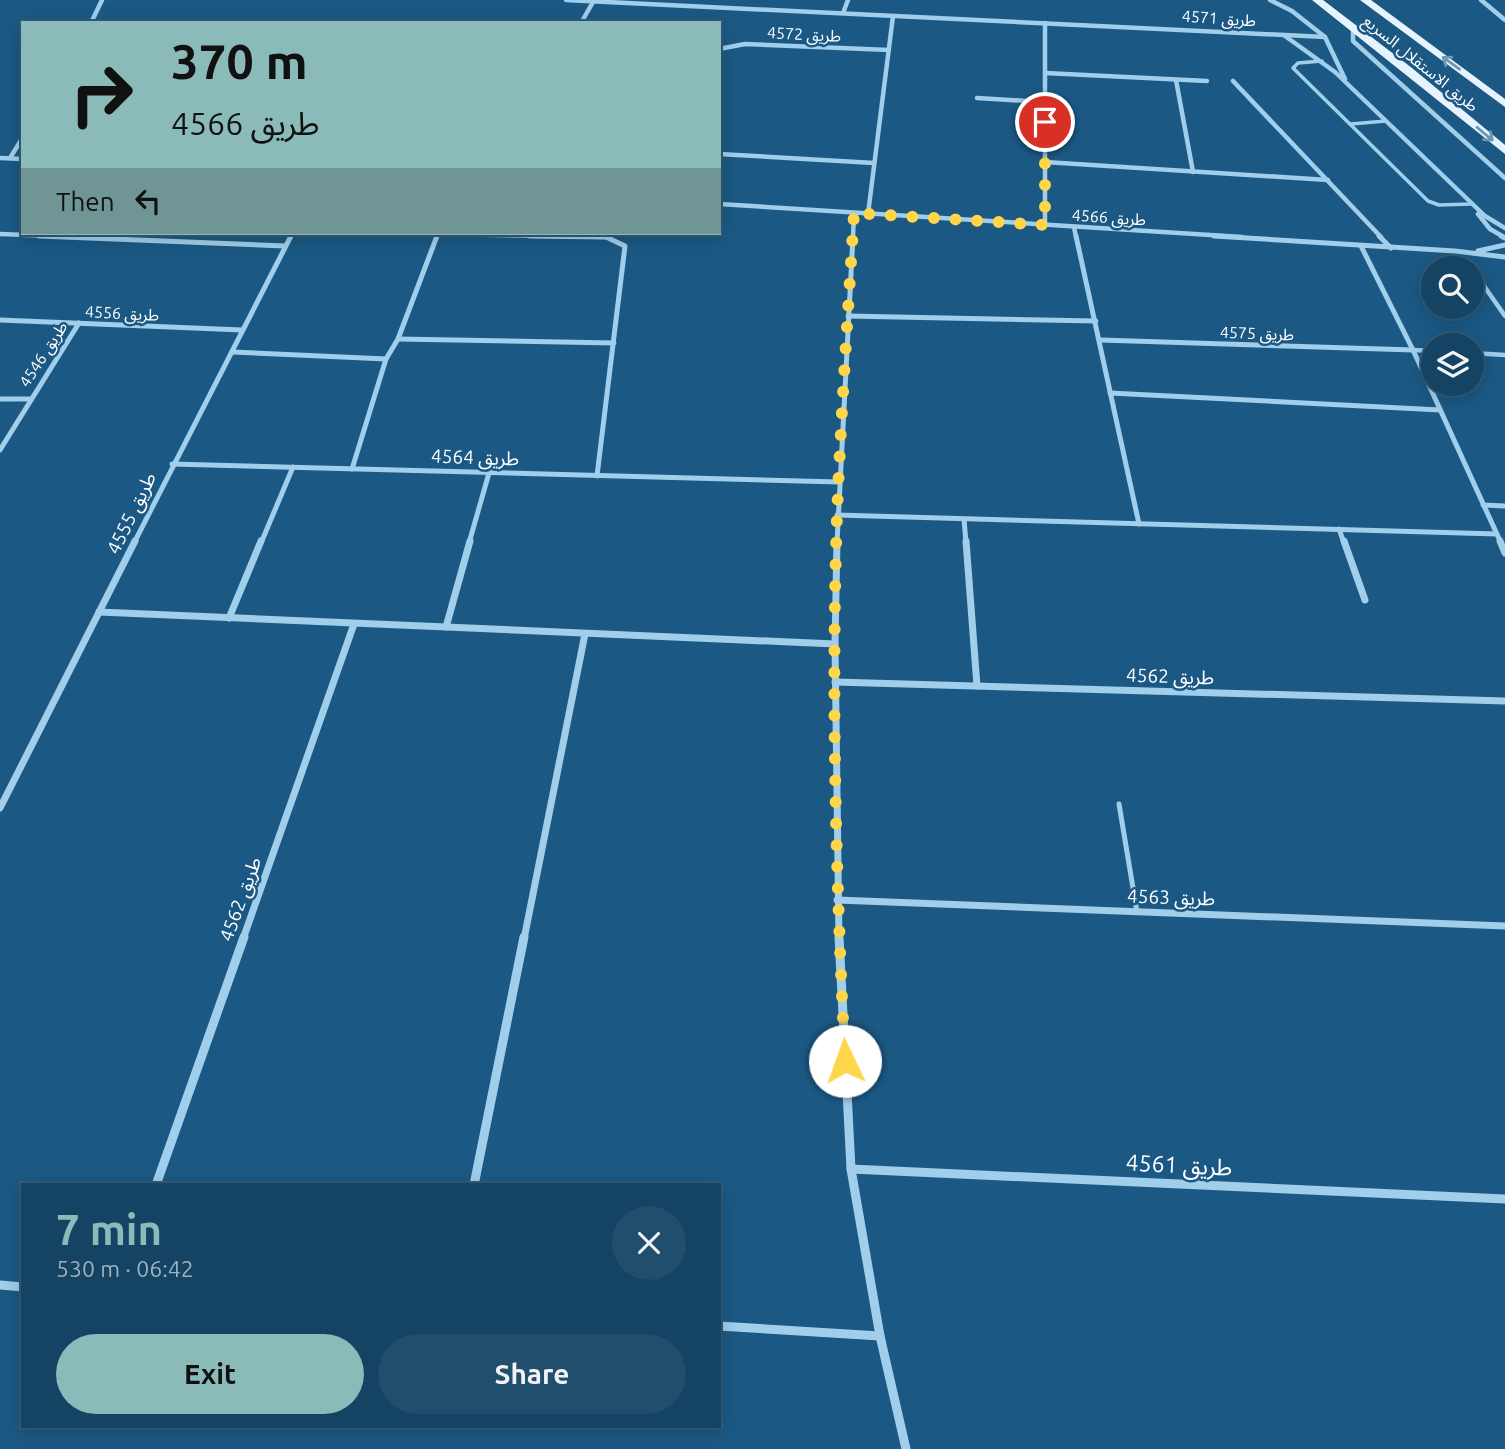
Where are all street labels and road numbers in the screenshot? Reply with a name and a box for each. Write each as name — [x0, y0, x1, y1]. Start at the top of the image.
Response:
street label: طريق 4571 — [1181, 6, 1257, 32]
street label: طريق الاستقلال السريع — [1357, 11, 1482, 118]
street label: طريق 4572 — [766, 23, 842, 47]
street label: طريق 4566 — [1071, 205, 1147, 231]
street label: طريق 4556 — [84, 302, 160, 326]
street label: طريق 4546 — [15, 318, 73, 391]
street label: طريق 4575 — [1220, 323, 1295, 345]
street label: طريق 4564 — [431, 444, 520, 471]
street label: طريق 4555 — [102, 468, 161, 558]
street label: طريق 4562 — [1126, 663, 1215, 690]
street label: طريق 4562 — [215, 854, 266, 944]
street label: طريق 4563 — [1127, 884, 1216, 911]
street label: طريق 4561 — [1125, 1149, 1233, 1182]

